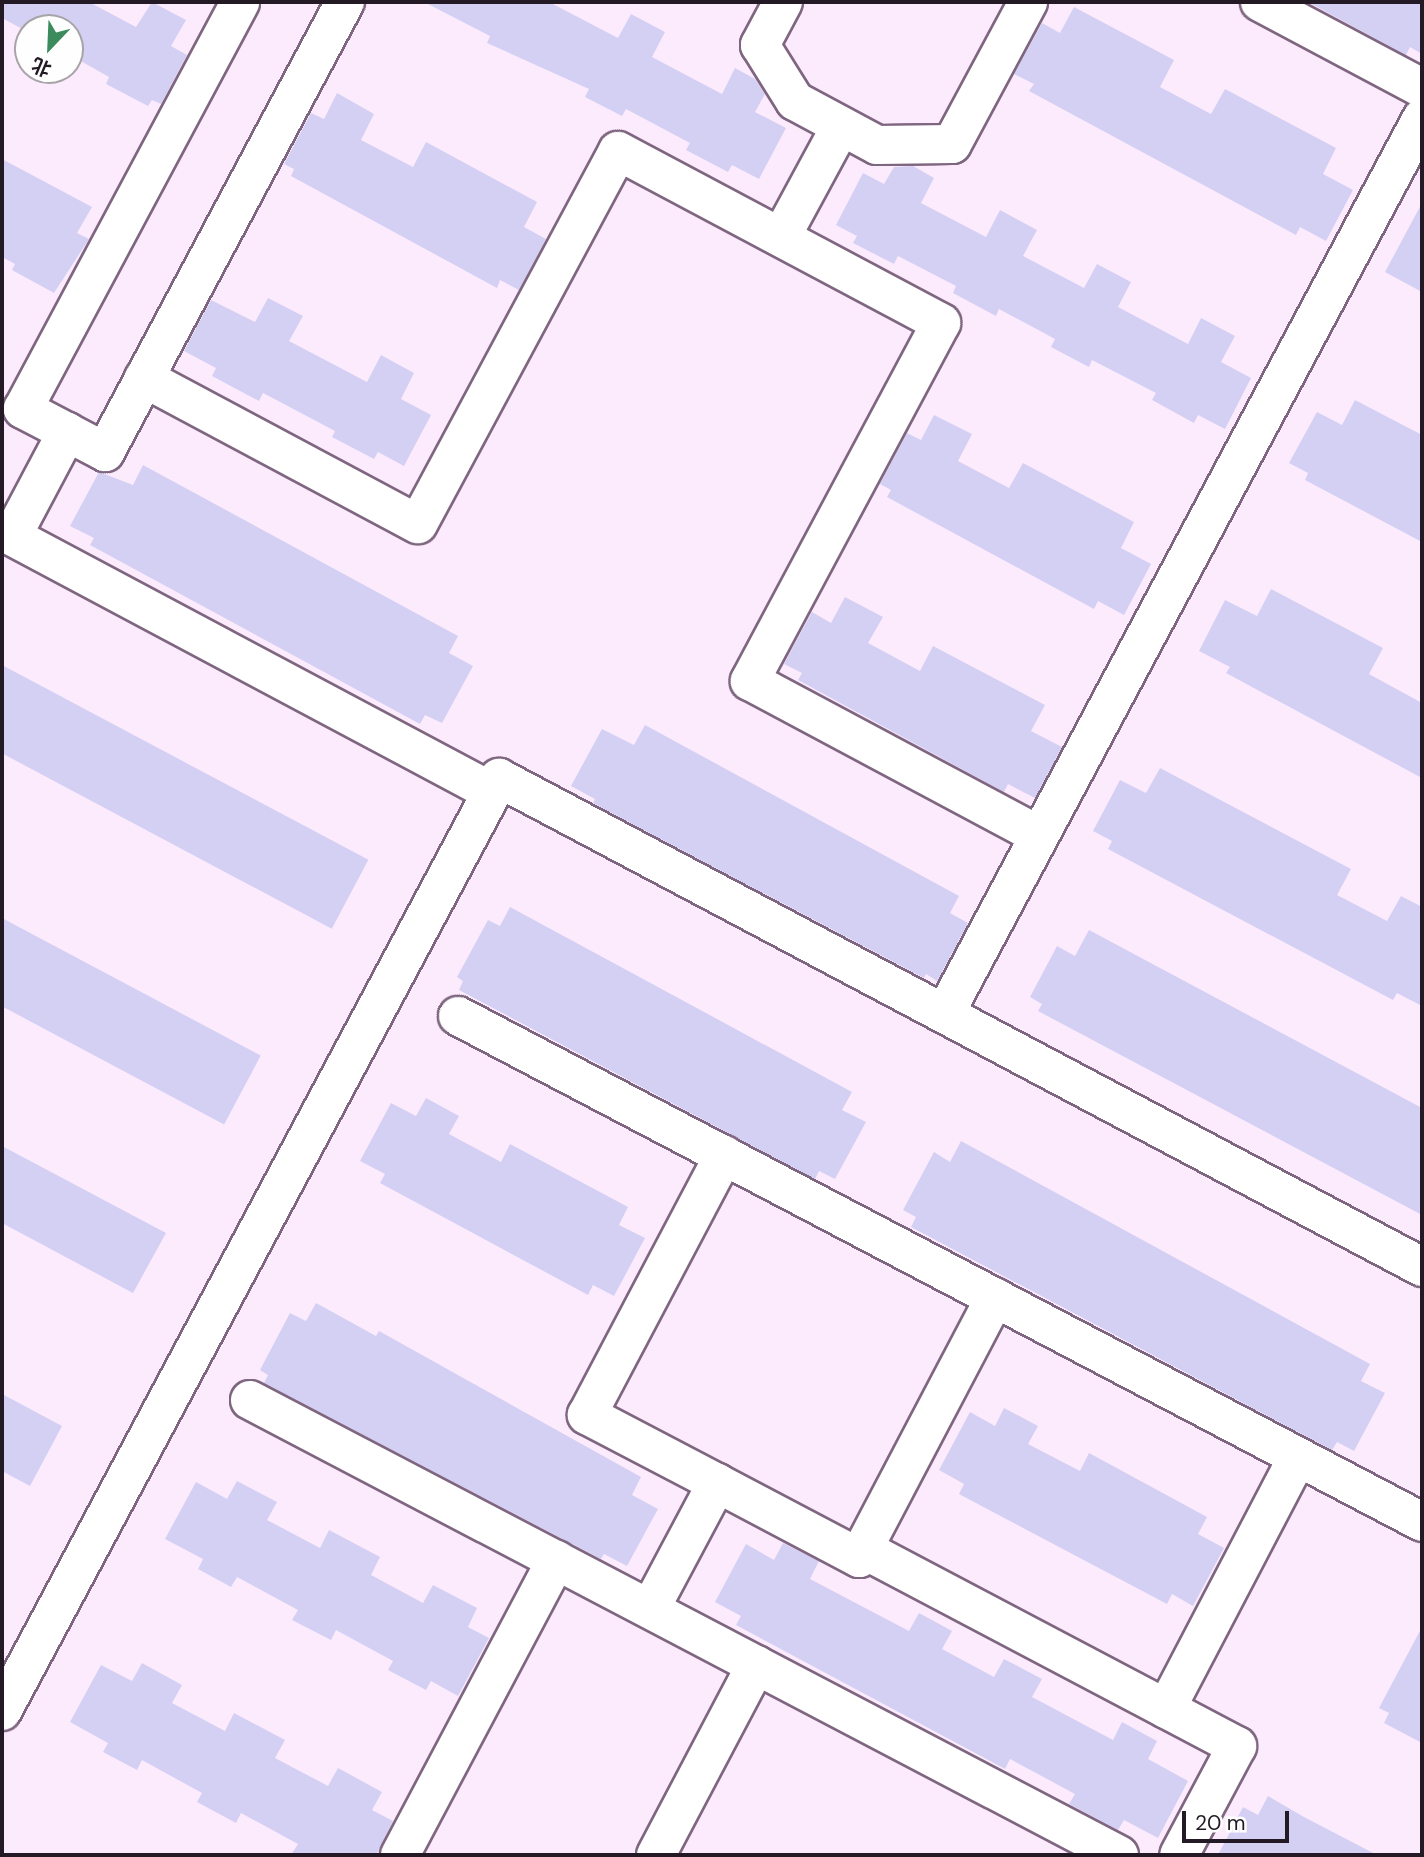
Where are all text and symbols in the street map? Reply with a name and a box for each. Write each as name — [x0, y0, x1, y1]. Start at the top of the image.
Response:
north arrow — [14, 14, 84, 84]
text: 北 — [28, 52, 55, 82]
scale bar — [1186, 1798, 1293, 1842]
text: 20 m — [1195, 1809, 1246, 1837]

